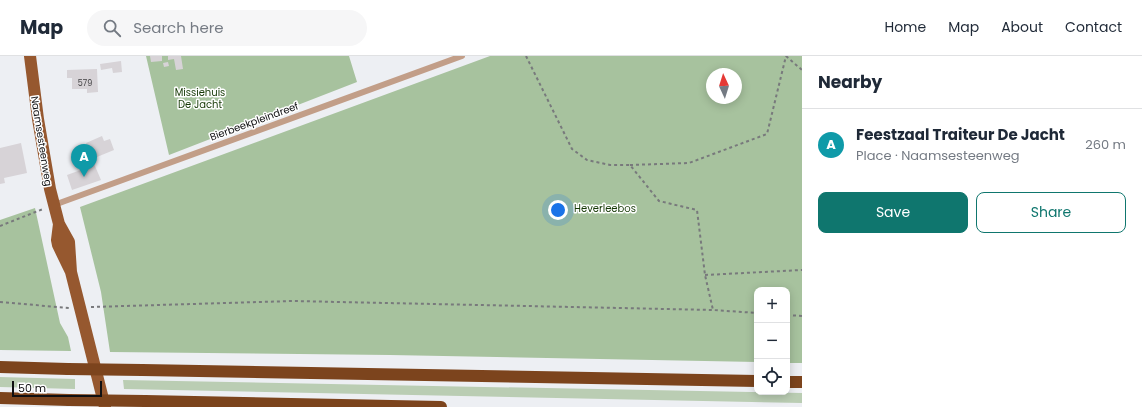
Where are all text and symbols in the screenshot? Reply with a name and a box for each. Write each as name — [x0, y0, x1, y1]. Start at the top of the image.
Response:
search box — [87, 10, 367, 46]
text: Map — [20, 14, 63, 41]
icon: search — [101, 17, 123, 39]
text: Search here — [133, 17, 224, 38]
text: Home — [884, 17, 926, 37]
text: Map — [948, 17, 979, 37]
text: About — [1001, 17, 1043, 37]
text: Contact — [1065, 17, 1122, 37]
north arrow — [706, 68, 742, 104]
text: Nearby — [818, 70, 882, 94]
house number: 579 — [78, 78, 92, 89]
park label: Missiehuis De Jacht — [175, 85, 225, 112]
street label: Naamsesteenweg — [27, 95, 56, 187]
street label: Bierbeekpleindreef — [208, 98, 301, 144]
text: Feestzaal Traiteur De Jacht — [856, 124, 1065, 145]
text: A — [826, 135, 836, 154]
text: 260 m — [1085, 135, 1126, 154]
pin: A — [71, 144, 97, 177]
text: Place · Naamsesteenweg — [856, 146, 1020, 165]
button: Save — [818, 192, 968, 233]
button: Share — [976, 192, 1126, 233]
your location — [548, 200, 568, 220]
park label: Heverleebos — [574, 201, 636, 216]
map controls — [754, 287, 790, 395]
button: + — [754, 287, 790, 323]
button: − — [754, 323, 790, 359]
button: locate — [754, 359, 790, 395]
scale bar — [12, 379, 102, 398]
text: 50 m — [18, 380, 46, 396]

